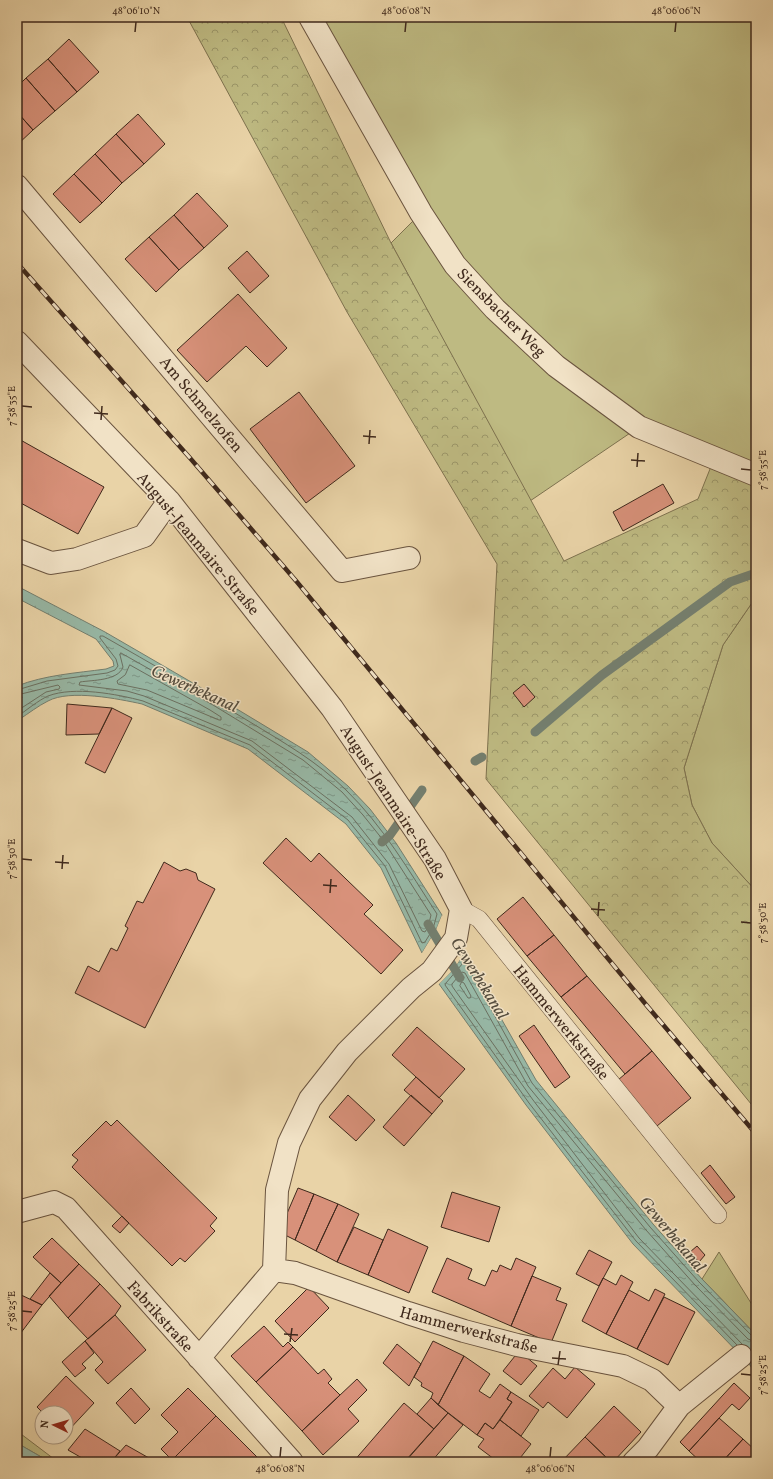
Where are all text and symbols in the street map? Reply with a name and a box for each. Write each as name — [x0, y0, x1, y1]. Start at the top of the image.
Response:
text: 48°06'10"N — [112, 4, 161, 18]
text: 48°06'08"N — [381, 4, 431, 18]
text: 48°06'06"N — [651, 4, 701, 18]
street label: Siensbacher Weg — [451, 264, 550, 363]
street label: Am Schmelzofen — [154, 352, 247, 458]
text: 7°58'35"E — [5, 386, 19, 426]
text: 7°58'35"E — [756, 450, 770, 490]
street label: August-Jeanmaire-Straße — [131, 468, 264, 621]
water label: Gewerbekanal — [147, 660, 242, 719]
street label: August-Jeanmaire-Straße — [334, 721, 451, 885]
text: 7°58'30"E — [5, 839, 19, 879]
text: 7°58'30"E — [756, 903, 770, 943]
water label: Gewerbekanal — [444, 933, 513, 1024]
street label: Hammerwerkstraße — [507, 961, 614, 1085]
water label: Gewerbekanal — [633, 1192, 711, 1278]
street label: Fabrikstraße — [121, 1277, 198, 1358]
text: 7°58'25"E — [5, 1291, 19, 1331]
street label: Hammerwerkstraße — [397, 1302, 540, 1360]
text: 7°58'25"E — [756, 1355, 770, 1395]
north arrow — [34, 1405, 74, 1445]
text: N — [38, 1420, 53, 1429]
text: 48°06'08"N — [255, 1462, 305, 1476]
text: 48°06'06"N — [525, 1462, 575, 1476]

